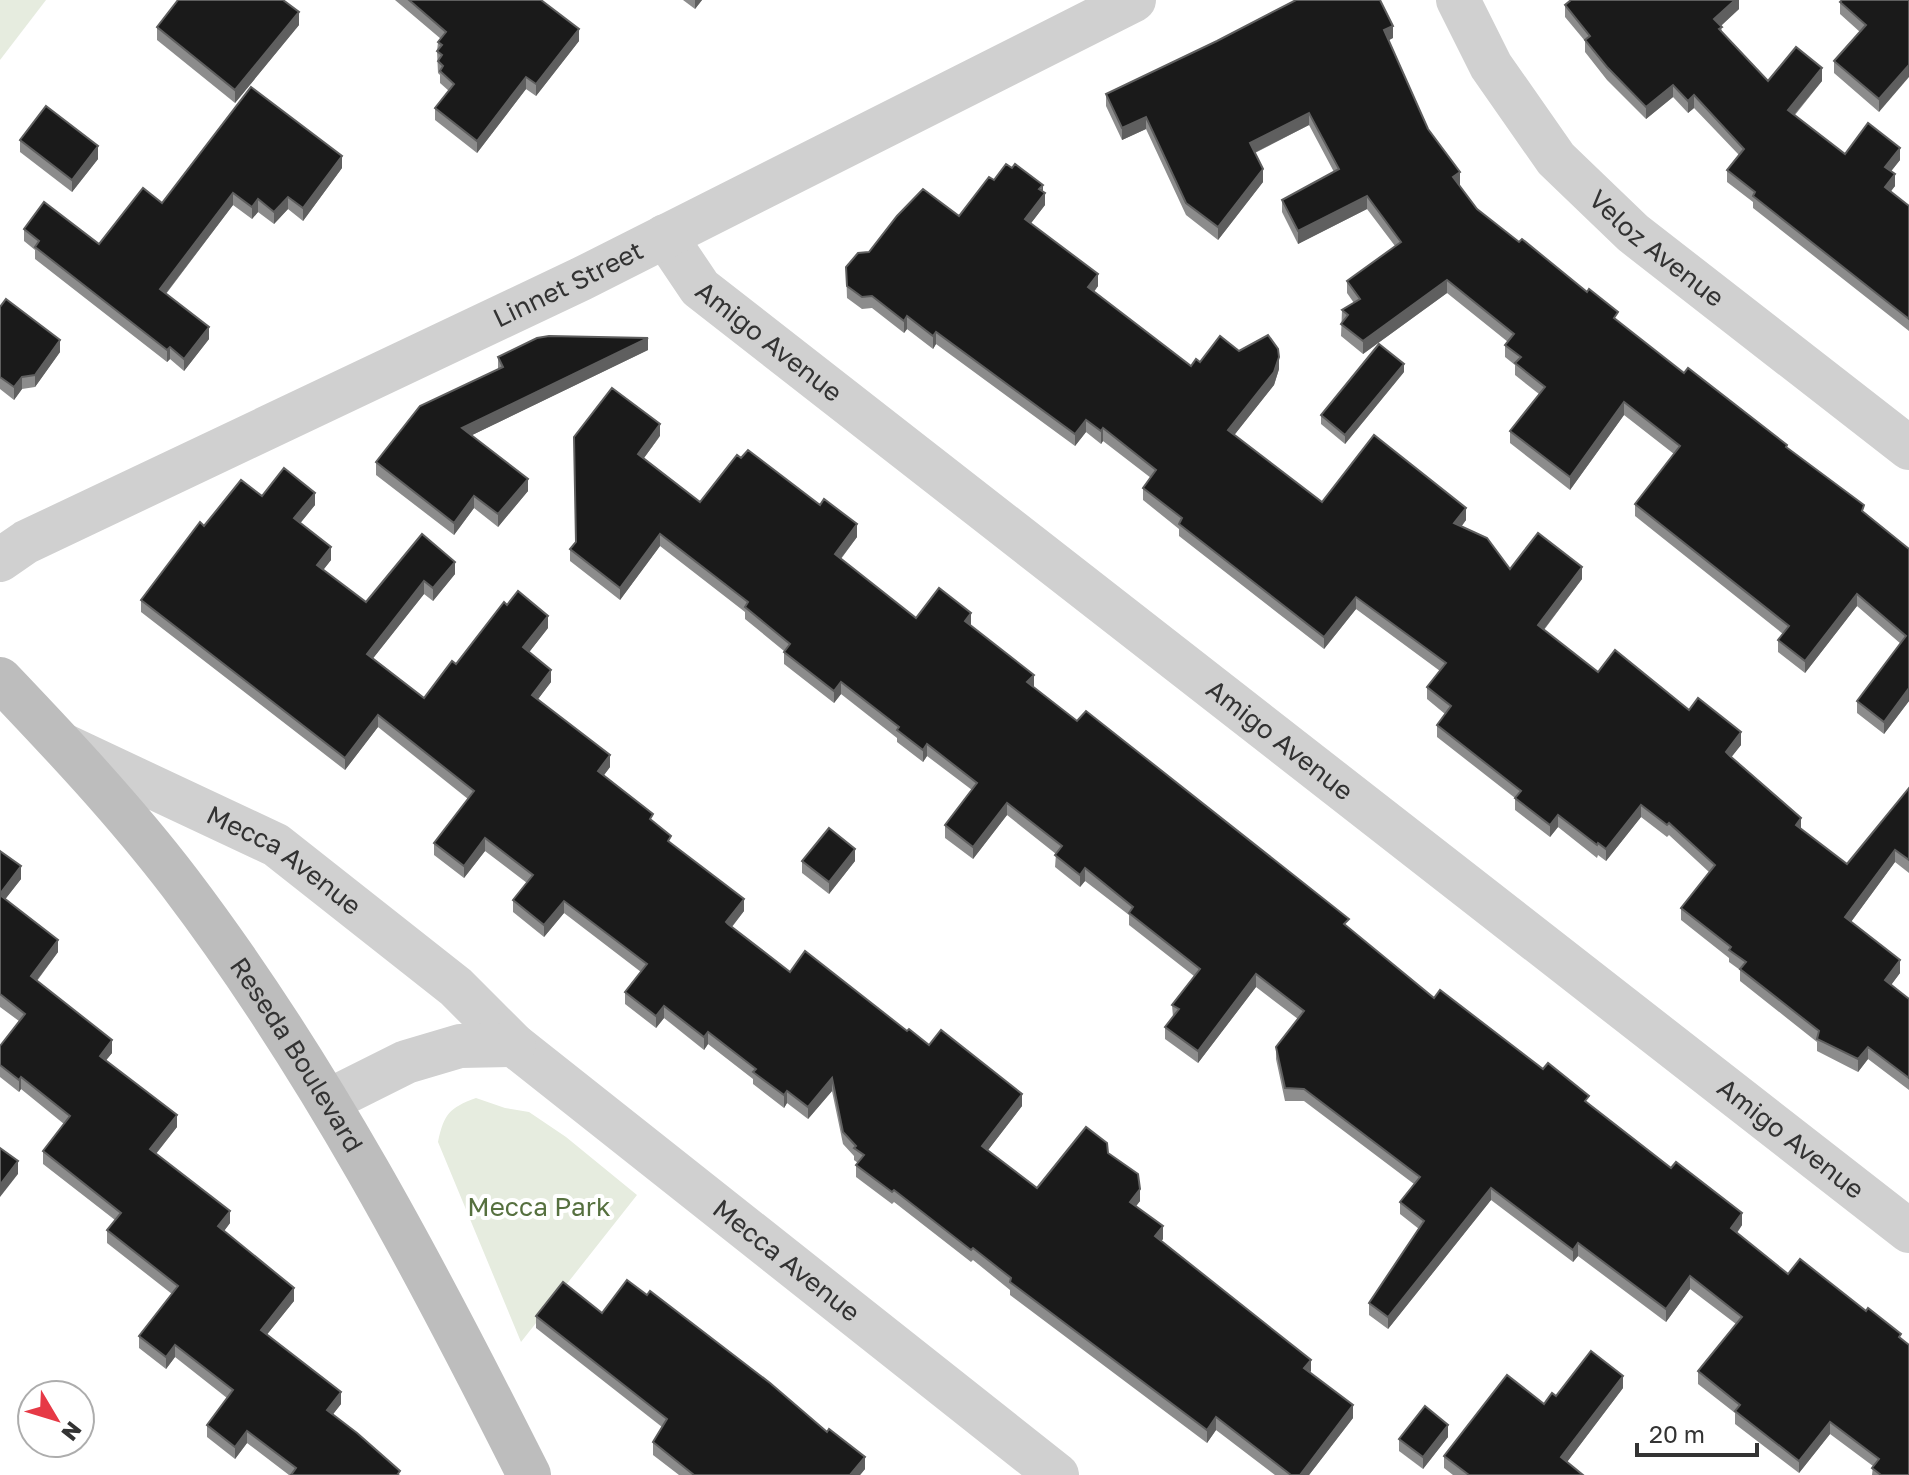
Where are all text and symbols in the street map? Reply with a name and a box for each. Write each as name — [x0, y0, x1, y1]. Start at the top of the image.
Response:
street label: Veloz Avenue — [1583, 183, 1730, 313]
street label: Linnet Street — [488, 234, 648, 333]
street label: Amigo Avenue — [690, 275, 849, 408]
street label: Amigo Avenue — [1201, 673, 1360, 807]
street label: Mecca Avenue — [202, 799, 368, 921]
street label: Reseda Boulevard — [224, 951, 370, 1158]
street label: Amigo Avenue — [1712, 1072, 1871, 1205]
park label: Mecca Park — [467, 1191, 611, 1222]
street label: Mecca Avenue — [707, 1193, 866, 1328]
north arrow — [16, 1379, 96, 1459]
scale bar — [1637, 1407, 1757, 1457]
text: N — [56, 1417, 88, 1447]
text: 20 m — [1649, 1419, 1705, 1448]

